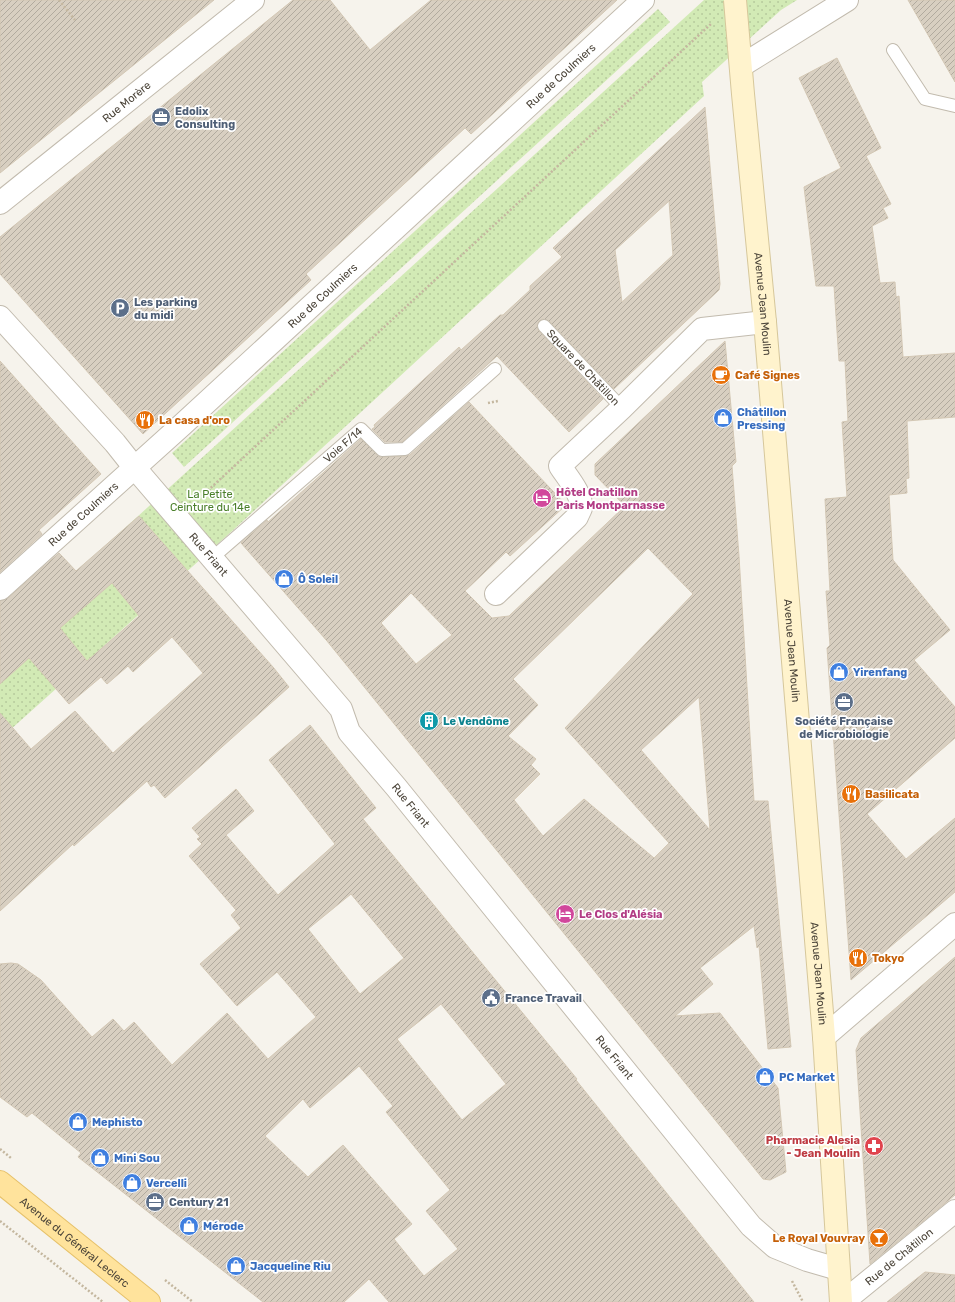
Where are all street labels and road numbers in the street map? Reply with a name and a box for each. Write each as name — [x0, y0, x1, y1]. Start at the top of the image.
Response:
street label: Rue de Coulmiers — [523, 41, 598, 111]
street label: Rue Morère — [100, 78, 153, 125]
street label: Avenue Jean Moulin — [752, 252, 774, 356]
street label: Rue de Coulmiers — [285, 260, 360, 331]
street label: Square de Châtillon — [544, 327, 622, 408]
street label: Voie F/14 — [321, 424, 365, 465]
street label: Rue de Coulmiers — [46, 479, 121, 549]
street label: Rue Friant — [187, 530, 231, 579]
street label: Avenue Jean Moulin — [781, 598, 803, 703]
street label: Rue Friant — [389, 781, 433, 831]
street label: Avenue Jean Moulin — [808, 921, 830, 1026]
street label: Rue Friant — [593, 1033, 637, 1082]
street label: Avenue du Général Leclerc — [18, 1194, 132, 1290]
street label: Rue de Châtillon — [862, 1225, 935, 1288]

